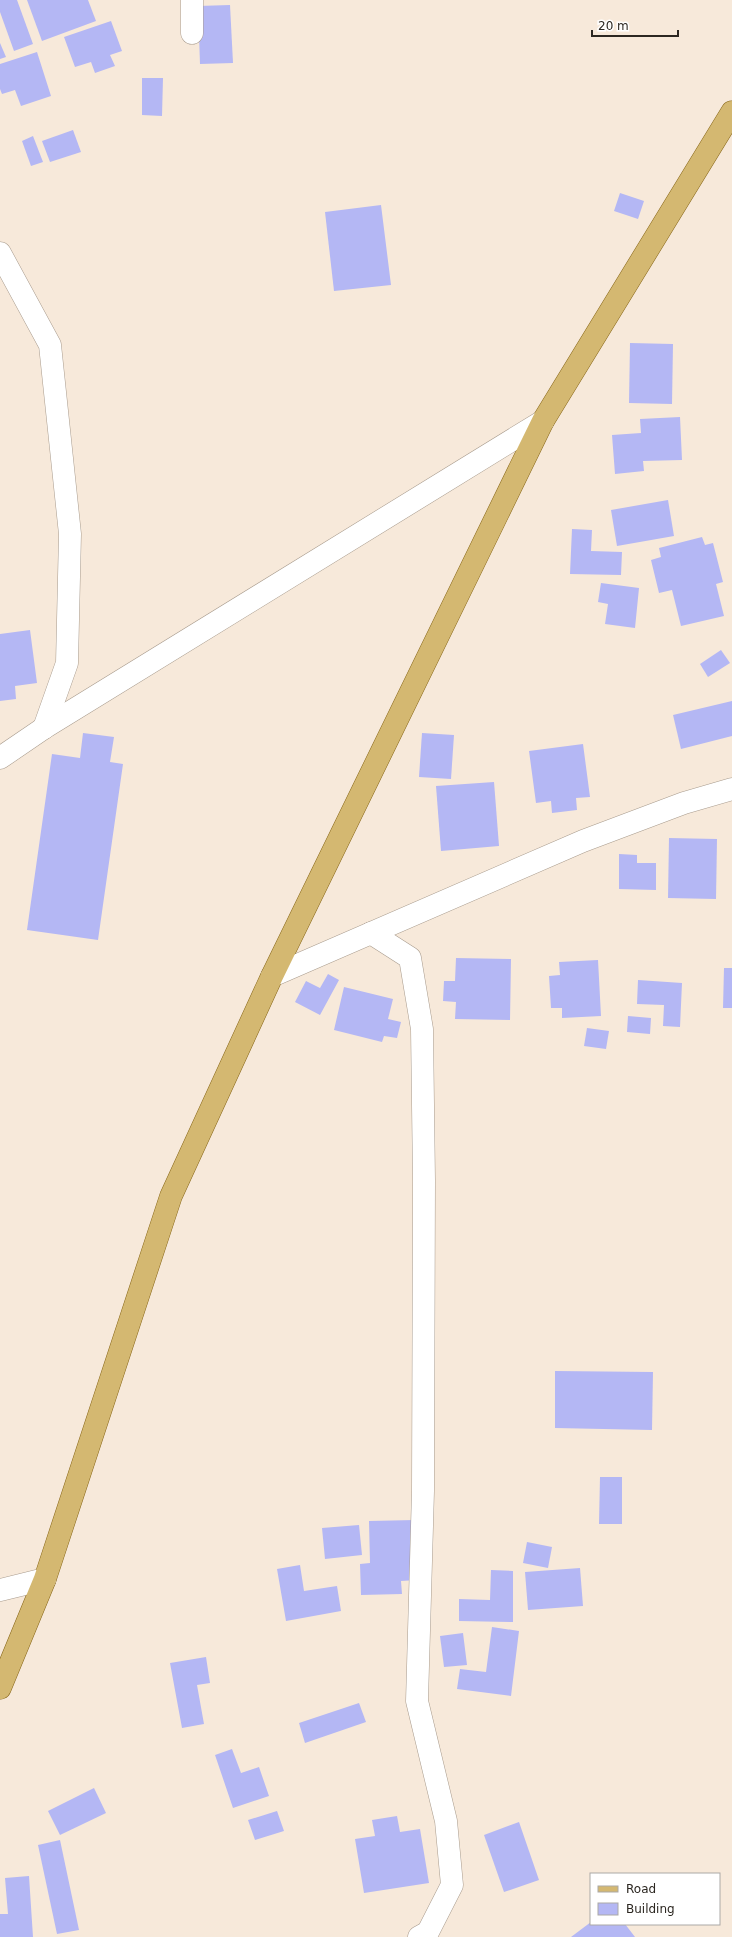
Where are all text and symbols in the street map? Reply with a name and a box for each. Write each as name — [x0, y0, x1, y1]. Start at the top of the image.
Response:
scale bar — [592, 12, 678, 38]
text: 20 m — [598, 19, 629, 33]
legend — [590, 1873, 720, 1925]
text: Road — [626, 1882, 656, 1896]
text: Building — [626, 1902, 675, 1916]

